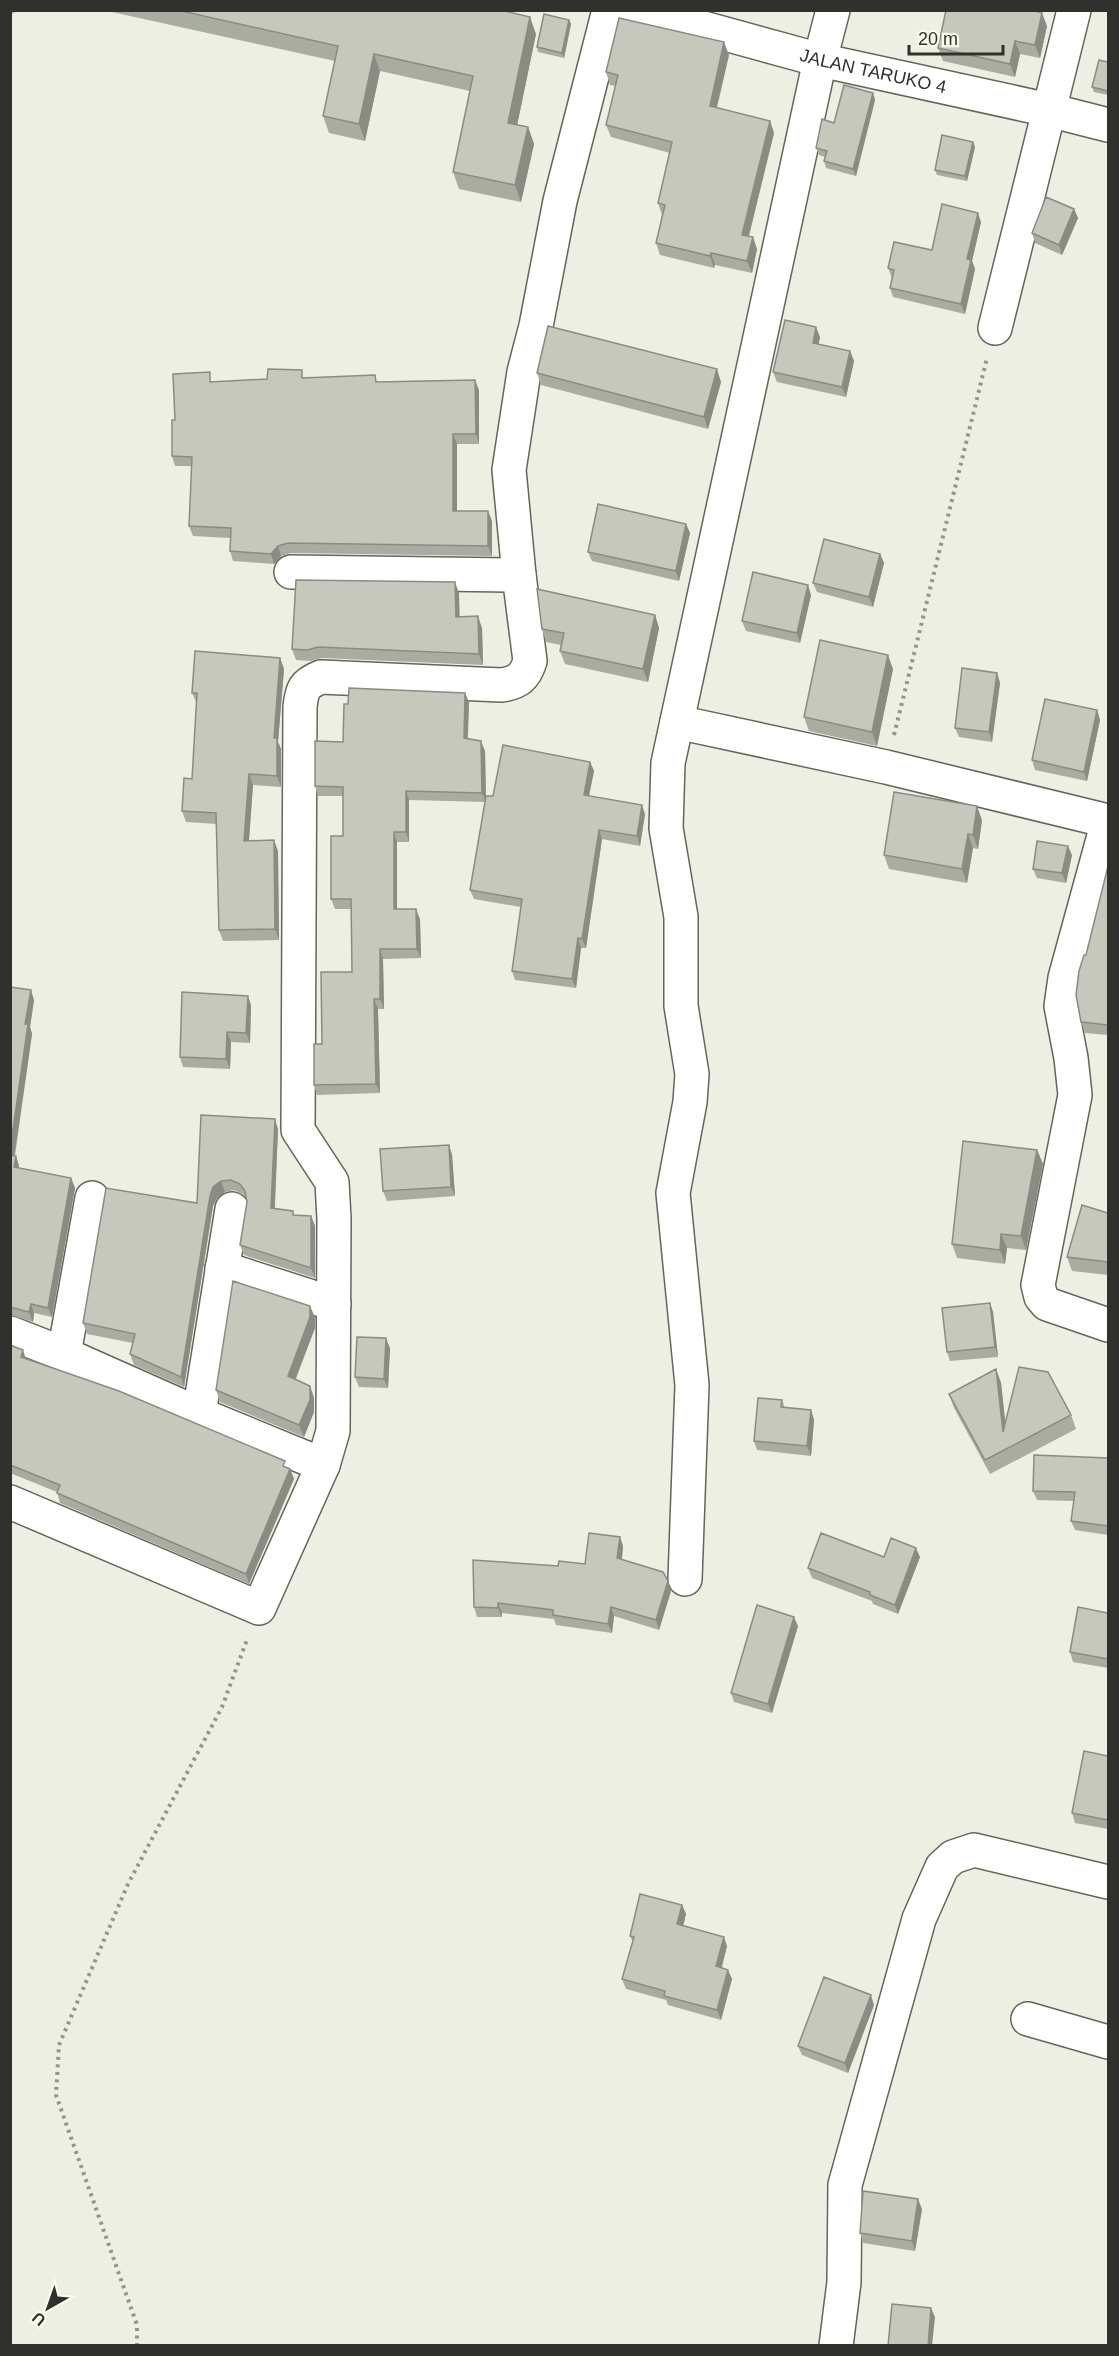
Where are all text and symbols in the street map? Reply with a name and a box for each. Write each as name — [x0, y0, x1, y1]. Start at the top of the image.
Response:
scale bar — [909, 18, 1004, 56]
text: 20 m — [918, 29, 958, 49]
street label: JALAN TARUKO 4 — [798, 45, 948, 97]
north arrow — [18, 2278, 78, 2338]
text: U — [29, 2309, 49, 2329]

